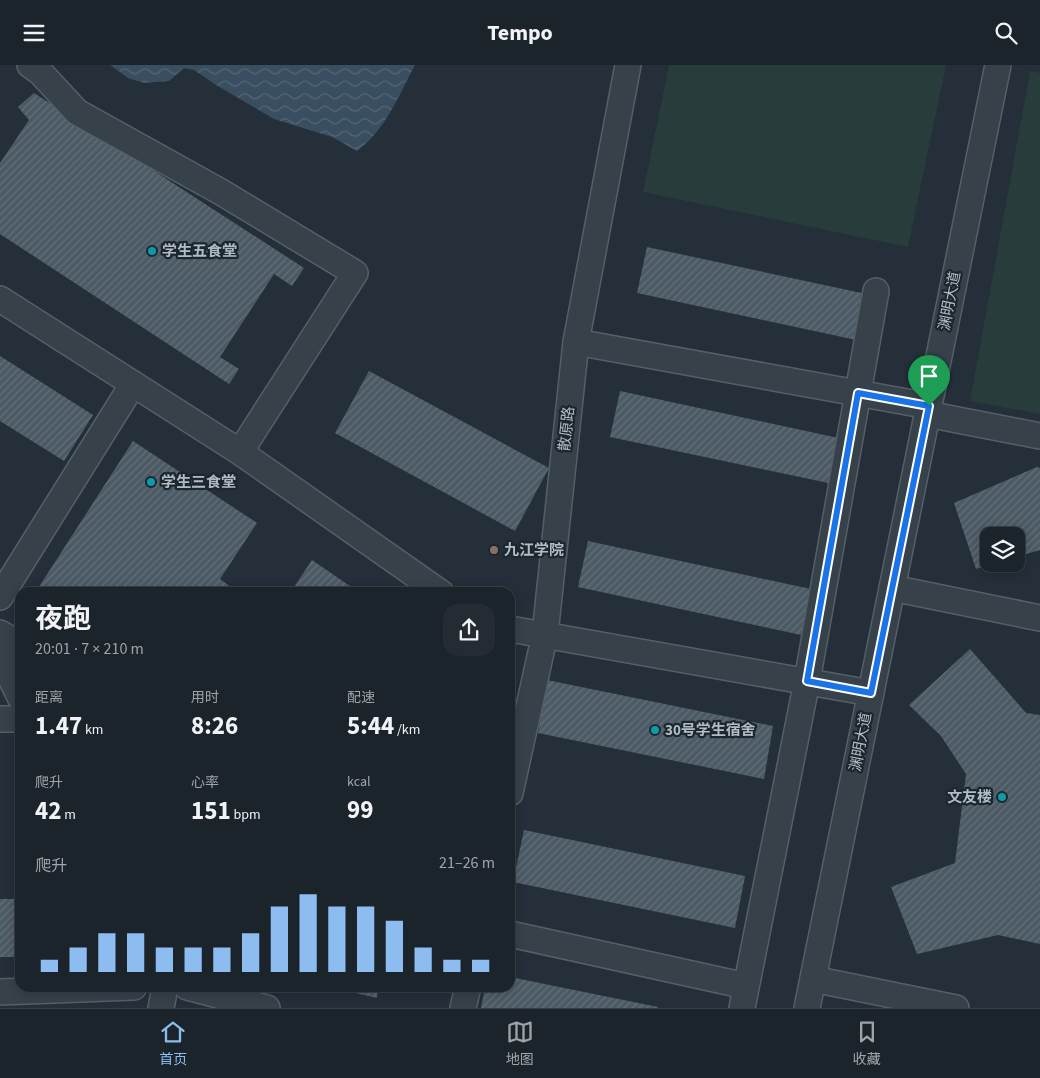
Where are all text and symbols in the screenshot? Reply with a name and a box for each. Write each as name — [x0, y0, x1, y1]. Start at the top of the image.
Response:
text: Tempo — [487, 17, 553, 49]
icon: menu — [20, 19, 48, 47]
icon: search — [992, 19, 1020, 47]
place label: 学生五食堂 — [162, 241, 237, 262]
marker: 学生五食堂 — [146, 245, 158, 257]
street label: 渊明大道 — [934, 270, 966, 332]
pin — [908, 355, 950, 406]
icon: arrive — [915, 362, 943, 390]
street label: 散原路 — [554, 406, 580, 452]
place label: 学生三食堂 — [161, 472, 236, 493]
marker: 学生三食堂 — [145, 476, 157, 488]
map controls — [980, 527, 1025, 572]
button: layers — [980, 527, 1025, 572]
place label: 九江学院 — [504, 540, 564, 561]
marker: 九江学院 — [488, 544, 500, 556]
text: 夜跑 — [35, 599, 91, 639]
button: share — [443, 604, 495, 656]
text: 20:01 · 7 × 210 m — [35, 638, 144, 660]
text: 距离 — [35, 688, 63, 708]
text: 用时 — [191, 688, 219, 708]
text: 配速 — [347, 688, 375, 708]
text: 1.47 — [35, 708, 82, 744]
text: 8:26 — [191, 708, 238, 744]
text: 5:44 — [347, 708, 394, 744]
street label: 渊明大道 — [845, 711, 877, 773]
text: km — [82, 720, 103, 740]
text: /km — [394, 720, 420, 740]
place label: 30号学生宿舍 — [665, 720, 756, 741]
marker: 30号学生宿舍 — [649, 724, 661, 736]
text: kcal — [347, 772, 371, 792]
text: 爬升 — [35, 773, 63, 793]
text: 心率 — [191, 773, 219, 793]
place label: 文友楼 — [947, 787, 992, 808]
marker: 文友楼 — [996, 791, 1008, 803]
text: 99 — [347, 792, 373, 828]
text: 42 — [35, 793, 61, 829]
text: 151 — [191, 793, 231, 829]
text: m — [61, 805, 76, 825]
text: bpm — [231, 805, 261, 825]
text: 21–26 m — [439, 852, 495, 874]
text: 爬升 — [35, 855, 67, 877]
tab: 首页 — [159, 1018, 187, 1070]
tab: 地图 — [506, 1018, 534, 1070]
tab: 收藏 — [853, 1018, 881, 1070]

